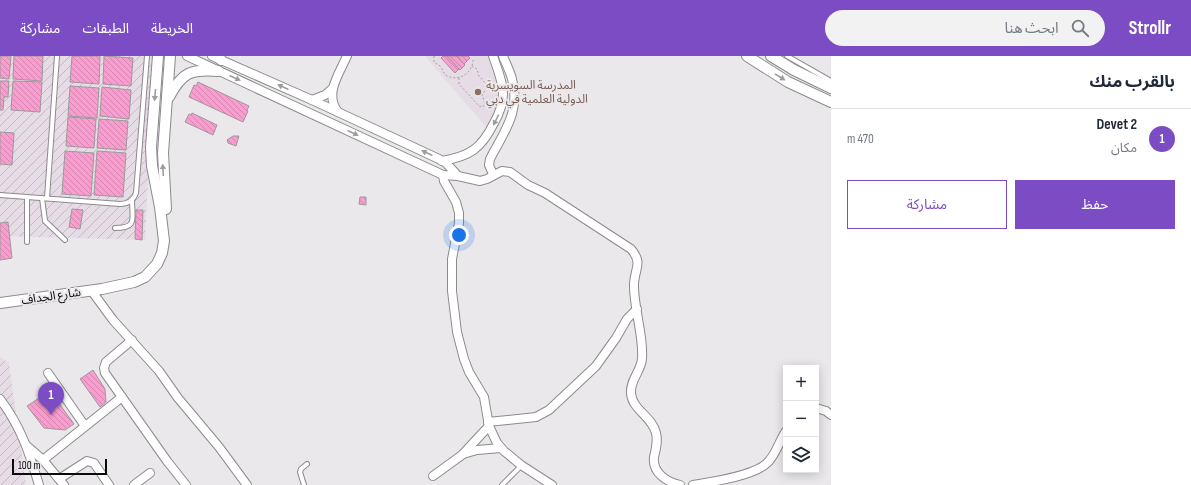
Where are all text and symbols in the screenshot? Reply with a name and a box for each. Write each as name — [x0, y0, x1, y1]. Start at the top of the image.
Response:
search box — [825, 10, 1105, 46]
icon: search — [1069, 17, 1091, 39]
text: Strollr — [1129, 17, 1171, 40]
text: ابحث هنا — [1005, 19, 1059, 38]
text: مشاركة — [20, 20, 60, 37]
text: الطبقات — [82, 20, 129, 37]
text: الخريطة — [151, 20, 193, 37]
text: بالقرب منك — [1089, 72, 1175, 92]
one-way arrow — [775, 73, 785, 81]
one-way arrow — [230, 75, 241, 81]
place label: المدرسة السويسرية الدولية العلمية في دبي — [486, 78, 588, 109]
one-way arrow — [278, 84, 289, 90]
marker: المدرسة السويسرية الدولية العلمية في دبي — [473, 87, 483, 97]
one-way arrow — [152, 89, 158, 101]
one-way arrow — [493, 114, 499, 126]
text: Devet 2 — [1097, 115, 1137, 134]
one-way arrow — [347, 130, 359, 136]
text: 470 m — [847, 131, 874, 147]
text: 1 — [1159, 131, 1165, 147]
text: مكان — [1111, 140, 1137, 156]
one-way arrow — [421, 150, 433, 156]
one-way arrow — [160, 163, 166, 176]
button: مشاركة — [847, 180, 1007, 229]
button: حفظ — [1015, 180, 1175, 229]
your location — [449, 225, 469, 245]
street label: شارع الجداف — [20, 285, 82, 309]
map controls — [783, 365, 819, 473]
button: + — [783, 365, 819, 401]
pin: 1 — [38, 382, 64, 415]
button: − — [783, 401, 819, 437]
button: layers — [783, 437, 819, 473]
scale bar — [12, 457, 107, 476]
text: 100 m — [18, 459, 40, 472]

